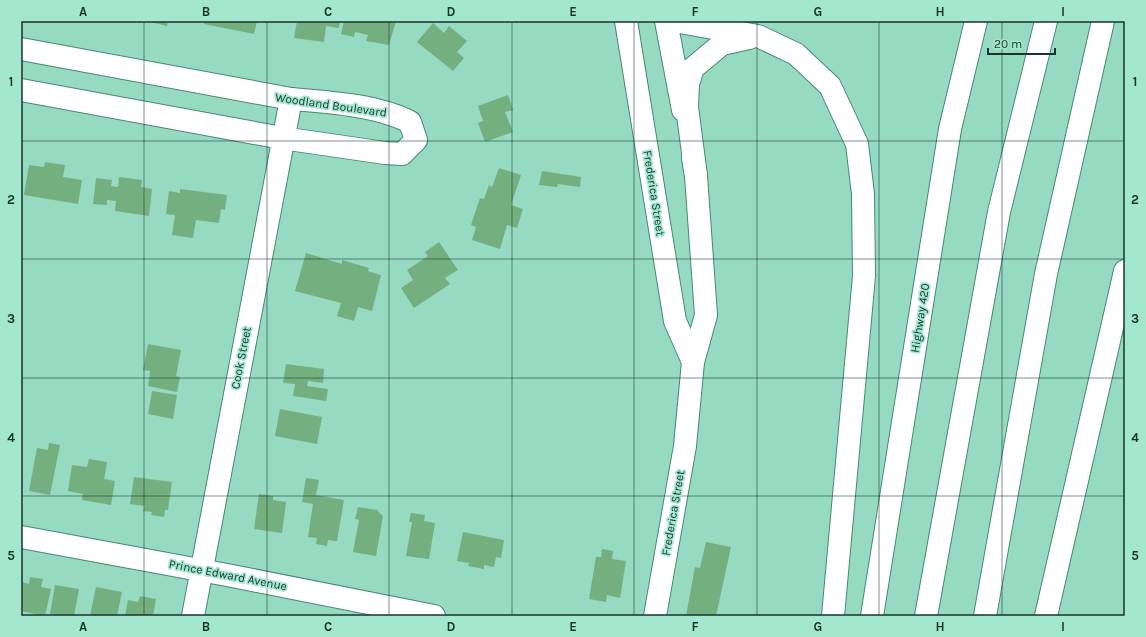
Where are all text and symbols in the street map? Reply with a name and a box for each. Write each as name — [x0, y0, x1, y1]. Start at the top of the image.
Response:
text: A — [79, 4, 87, 19]
text: B — [202, 4, 210, 19]
text: C — [324, 4, 332, 19]
text: D — [447, 4, 456, 19]
text: E — [569, 4, 577, 19]
text: F — [691, 4, 699, 19]
text: G — [814, 4, 822, 19]
text: H — [935, 4, 945, 19]
text: I — [1061, 4, 1065, 19]
scale bar — [988, 30, 1055, 56]
text: 20 m — [994, 37, 1022, 51]
text: 1 — [9, 74, 13, 89]
text: 1 — [1133, 74, 1137, 89]
street label: Woodland Boulevard — [274, 90, 388, 120]
street label: Frederica Street — [640, 149, 668, 237]
text: 2 — [7, 192, 15, 207]
text: 2 — [1131, 192, 1139, 207]
street label: Highway 420 — [908, 282, 932, 354]
text: 3 — [7, 311, 15, 326]
text: 3 — [1131, 311, 1139, 326]
street label: Cook Street — [228, 325, 254, 390]
text: 4 — [7, 430, 15, 445]
text: 4 — [1131, 430, 1139, 445]
street label: Frederica Street — [659, 469, 687, 557]
text: 5 — [7, 548, 15, 563]
text: 5 — [1131, 548, 1139, 563]
street label: Prince Edward Avenue — [168, 557, 288, 593]
text: A — [79, 619, 87, 634]
text: B — [202, 619, 210, 634]
text: C — [324, 619, 332, 634]
text: D — [447, 619, 456, 634]
text: E — [569, 619, 577, 634]
text: F — [691, 619, 699, 634]
text: G — [814, 619, 822, 634]
text: H — [935, 619, 945, 634]
text: I — [1061, 619, 1065, 634]

